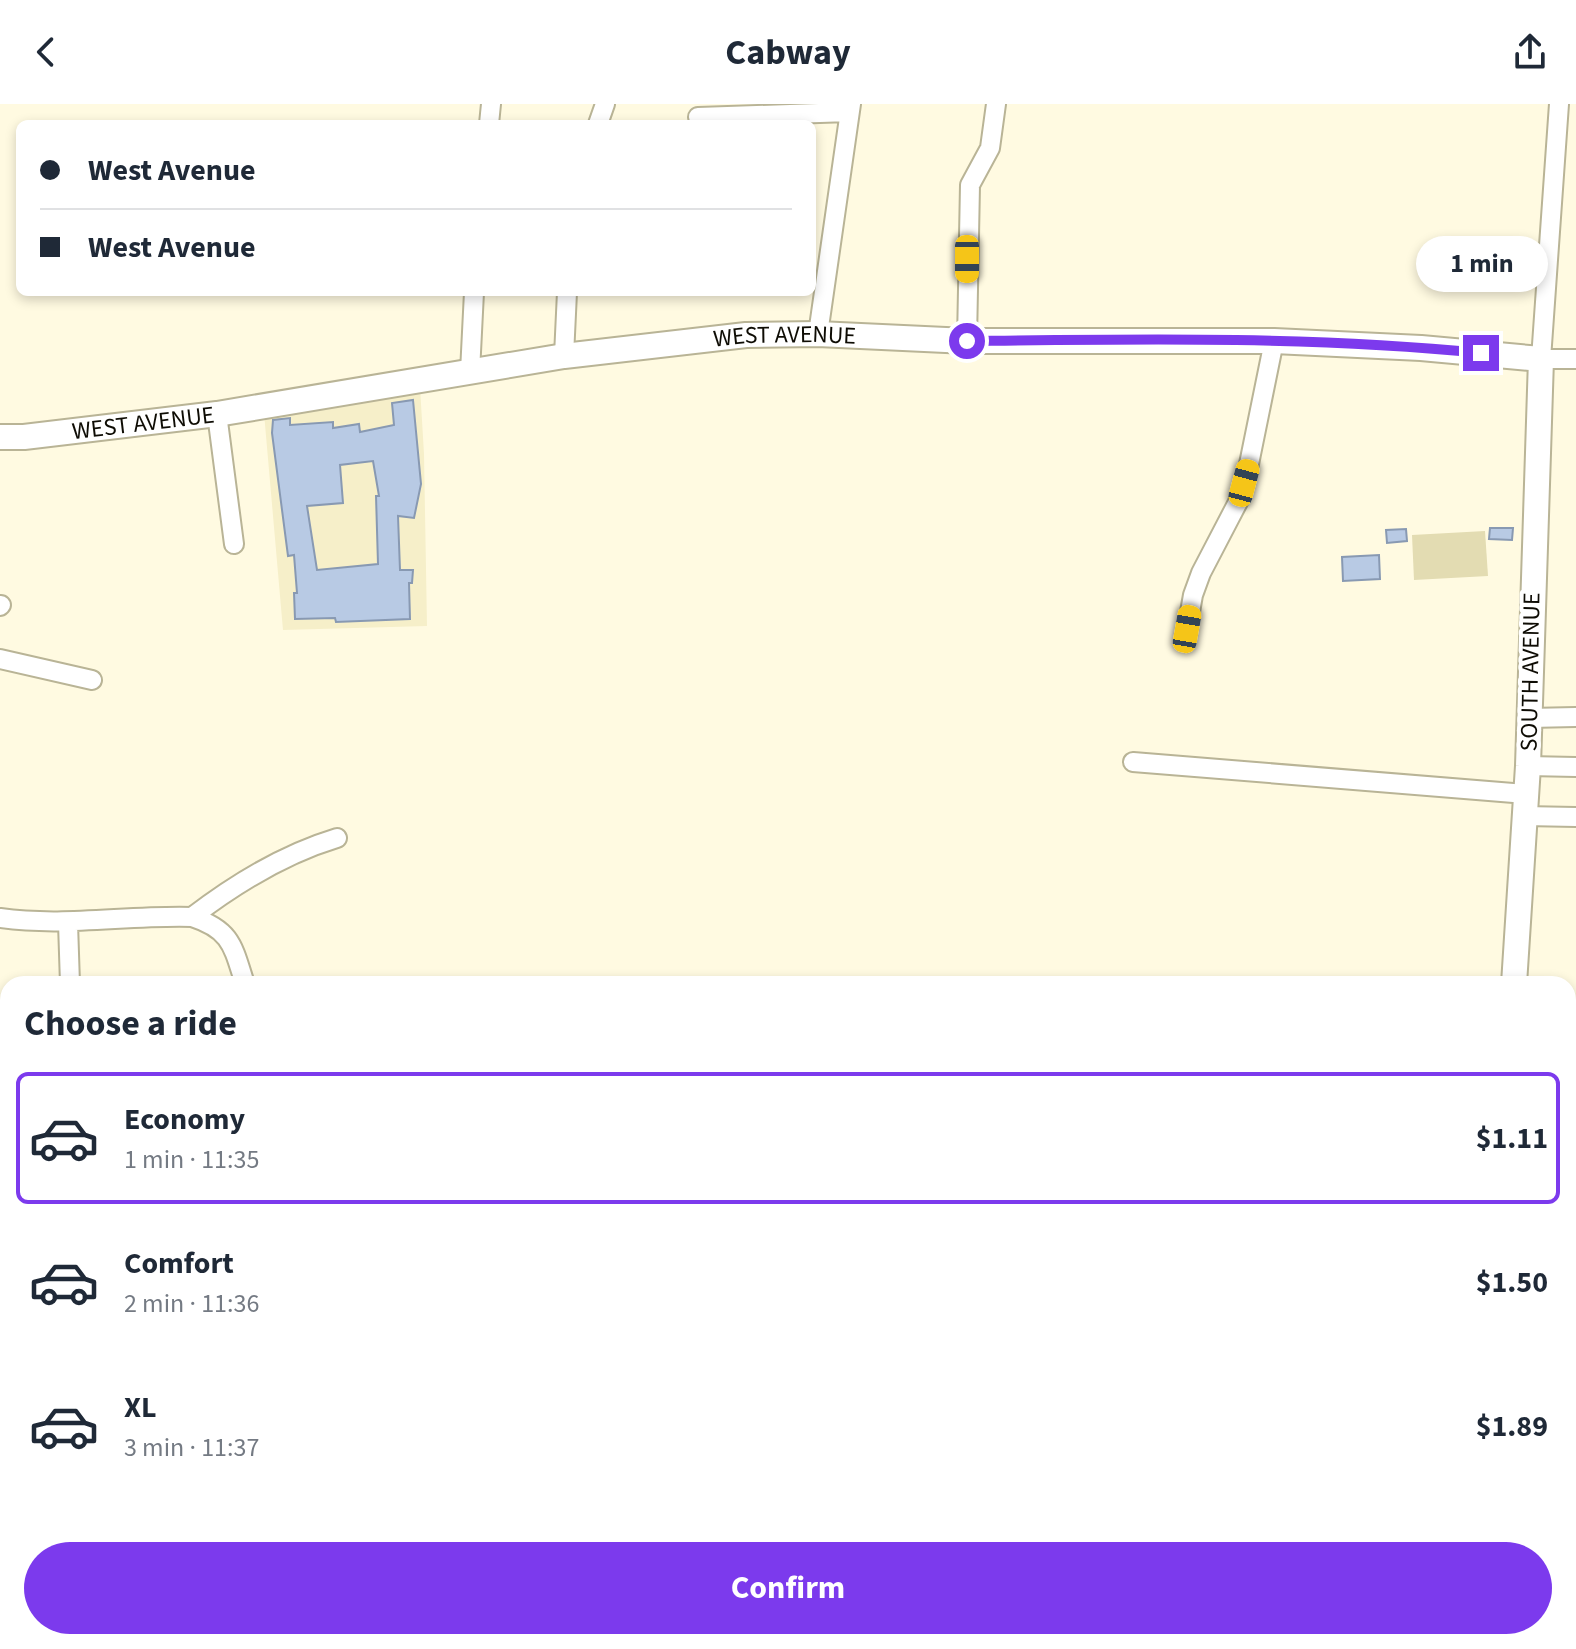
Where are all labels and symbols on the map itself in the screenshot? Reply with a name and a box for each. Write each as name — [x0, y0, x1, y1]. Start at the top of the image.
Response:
car — [955, 235, 979, 283]
callout: 1 min — [1415, 237, 1547, 293]
street label: WEST AVENUE — [711, 317, 857, 357]
route start — [949, 323, 985, 359]
route end — [1463, 335, 1499, 371]
street label: WEST AVENUE — [70, 397, 216, 449]
car — [1226, 457, 1262, 509]
street label: SOUTH AVENUE — [1512, 592, 1549, 752]
car — [1171, 603, 1203, 655]

